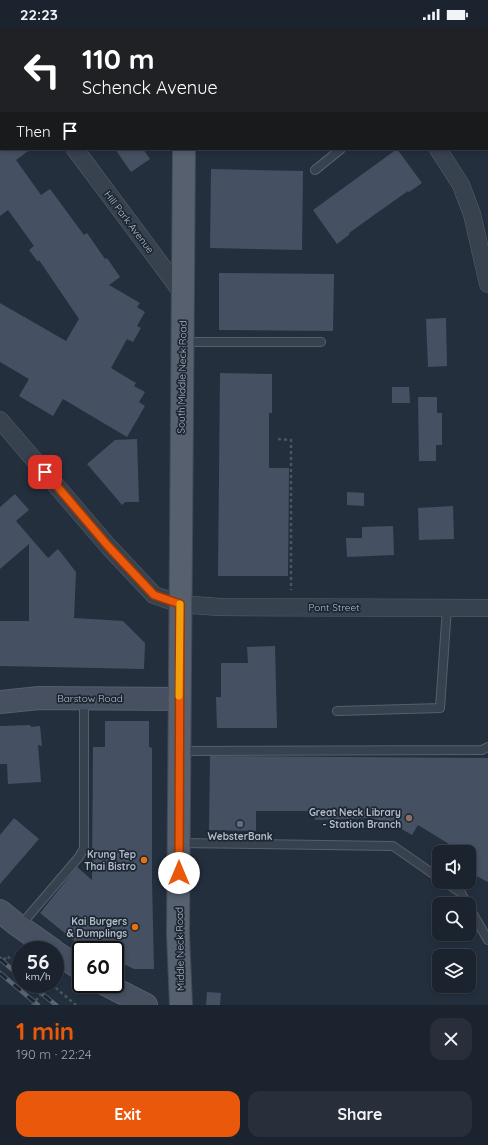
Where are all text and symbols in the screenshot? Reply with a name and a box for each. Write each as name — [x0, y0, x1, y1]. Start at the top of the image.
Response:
text: 22:23 — [20, 5, 58, 24]
text: 110 m — [82, 41, 155, 76]
icon: left — [16, 44, 68, 96]
text: Schenck Avenue — [82, 76, 218, 99]
icon: arrive — [59, 120, 81, 142]
text: Then — [16, 122, 51, 141]
street label: Hill Park Avenue — [101, 188, 157, 256]
street label: South Middle Neck Road — [175, 320, 189, 434]
pin — [28, 455, 62, 489]
icon: arrive — [34, 461, 56, 483]
street label: Pont Street — [308, 601, 360, 614]
street label: Barstow Road — [57, 692, 123, 705]
place label: Great Neck Library - Station Branch — [309, 806, 401, 831]
marker: Great Neck Library - Station Branch — [404, 813, 414, 823]
marker: WebsterBank — [235, 819, 245, 829]
place label: WebsterBank — [207, 830, 273, 843]
map controls — [432, 845, 476, 993]
button: sound — [432, 845, 476, 889]
place label: Krung Tep Thai Bistro — [84, 848, 136, 873]
position arrow — [158, 852, 200, 894]
marker: Krung Tep Thai Bistro — [139, 855, 149, 865]
button: search — [432, 897, 476, 941]
street label: Middle Neck Road — [173, 907, 187, 991]
place label: Kai Burgers & Dumplings — [66, 915, 127, 940]
marker: Kai Burgers & Dumplings — [130, 922, 140, 932]
speed limit sign: 60 — [72, 941, 124, 993]
text: 56 — [27, 949, 49, 974]
button: layers — [432, 949, 476, 993]
text: km/h — [25, 970, 51, 983]
text: 1 min — [16, 1016, 74, 1046]
button: close — [430, 1018, 472, 1060]
text: 190 m · 22:24 — [16, 1046, 92, 1062]
button: Exit — [16, 1091, 240, 1137]
button: Share — [248, 1091, 472, 1137]

